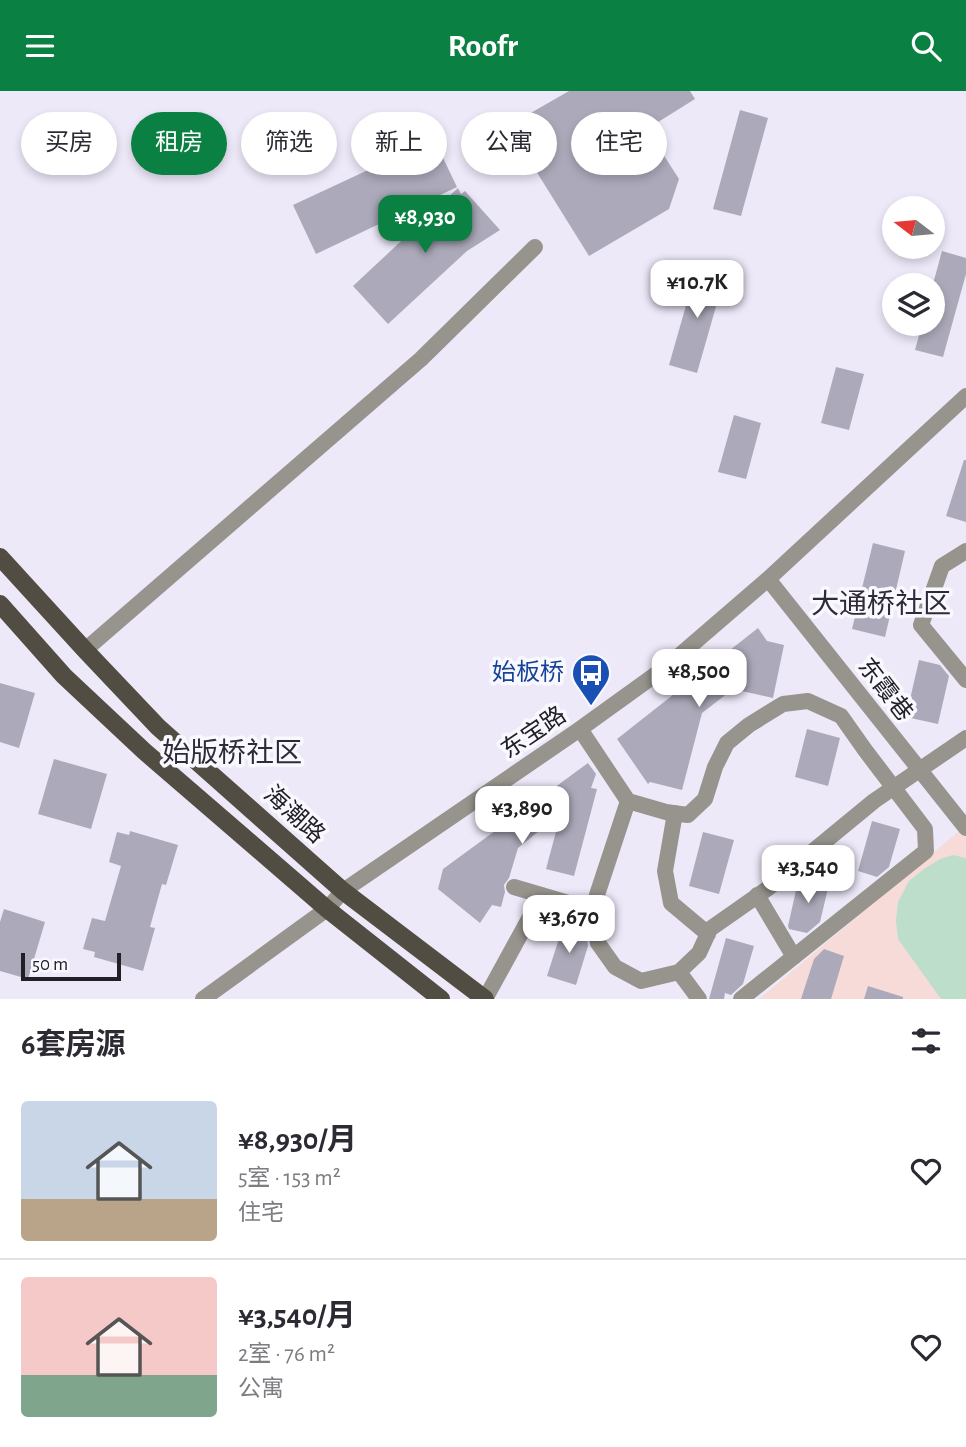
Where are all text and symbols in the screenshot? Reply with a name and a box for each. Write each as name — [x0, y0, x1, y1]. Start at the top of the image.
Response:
icon: menu — [21, 27, 59, 65]
icon: search — [907, 27, 945, 65]
text: Roofr — [448, 30, 518, 62]
chip: 买房 — [21, 112, 117, 175]
chip: 租房 — [131, 112, 227, 175]
chip: 筛选 — [241, 112, 337, 175]
chip: 新上 — [351, 112, 447, 175]
chip: 公寓 — [461, 112, 557, 175]
chip: 住宅 — [571, 112, 667, 175]
pin: ¥8,930 — [368, 195, 482, 255]
north arrow — [882, 196, 945, 259]
map controls — [882, 196, 945, 336]
text: ¥8,930 — [394, 206, 456, 229]
pin: ¥10.7K — [640, 261, 754, 320]
text: ¥10.7K — [667, 271, 728, 294]
button: layers — [882, 273, 945, 336]
district label: 大通桥社区 — [811, 589, 951, 619]
pin: ¥8,500 — [642, 649, 756, 709]
bus stop icon: 始板桥 — [570, 652, 612, 707]
street label: 东霞巷 — [853, 653, 918, 726]
place label: 始板桥 — [492, 659, 564, 685]
text: ¥8,500 — [668, 660, 730, 683]
street label: 东宝路 — [496, 701, 571, 763]
district label: 始版桥社区 — [162, 738, 302, 768]
street label: 海潮路 — [259, 781, 330, 848]
pin: ¥3,890 — [465, 787, 579, 846]
text: ¥3,890 — [491, 797, 553, 820]
pin: ¥3,540 — [751, 845, 865, 905]
text: ¥3,540 — [778, 856, 838, 879]
pin: ¥3,670 — [512, 895, 626, 955]
text: ¥3,670 — [539, 906, 599, 929]
scale bar — [21, 950, 121, 982]
text: 50 m — [32, 955, 68, 974]
icon: filters — [907, 1022, 945, 1060]
text: 6套房源 — [21, 1030, 126, 1060]
text: ¥8,930/月 — [238, 1125, 357, 1155]
icon: home — [77, 1129, 161, 1213]
icon: heart — [907, 1152, 945, 1190]
text: 5室 · 153 m² — [238, 1167, 341, 1190]
text: 住宅 — [238, 1202, 284, 1225]
text: ¥3,540/月 — [238, 1301, 356, 1331]
icon: home — [77, 1305, 161, 1389]
icon: heart — [907, 1328, 945, 1366]
text: 2室 · 76 m² — [238, 1343, 335, 1366]
text: 公寓 — [238, 1378, 284, 1401]

